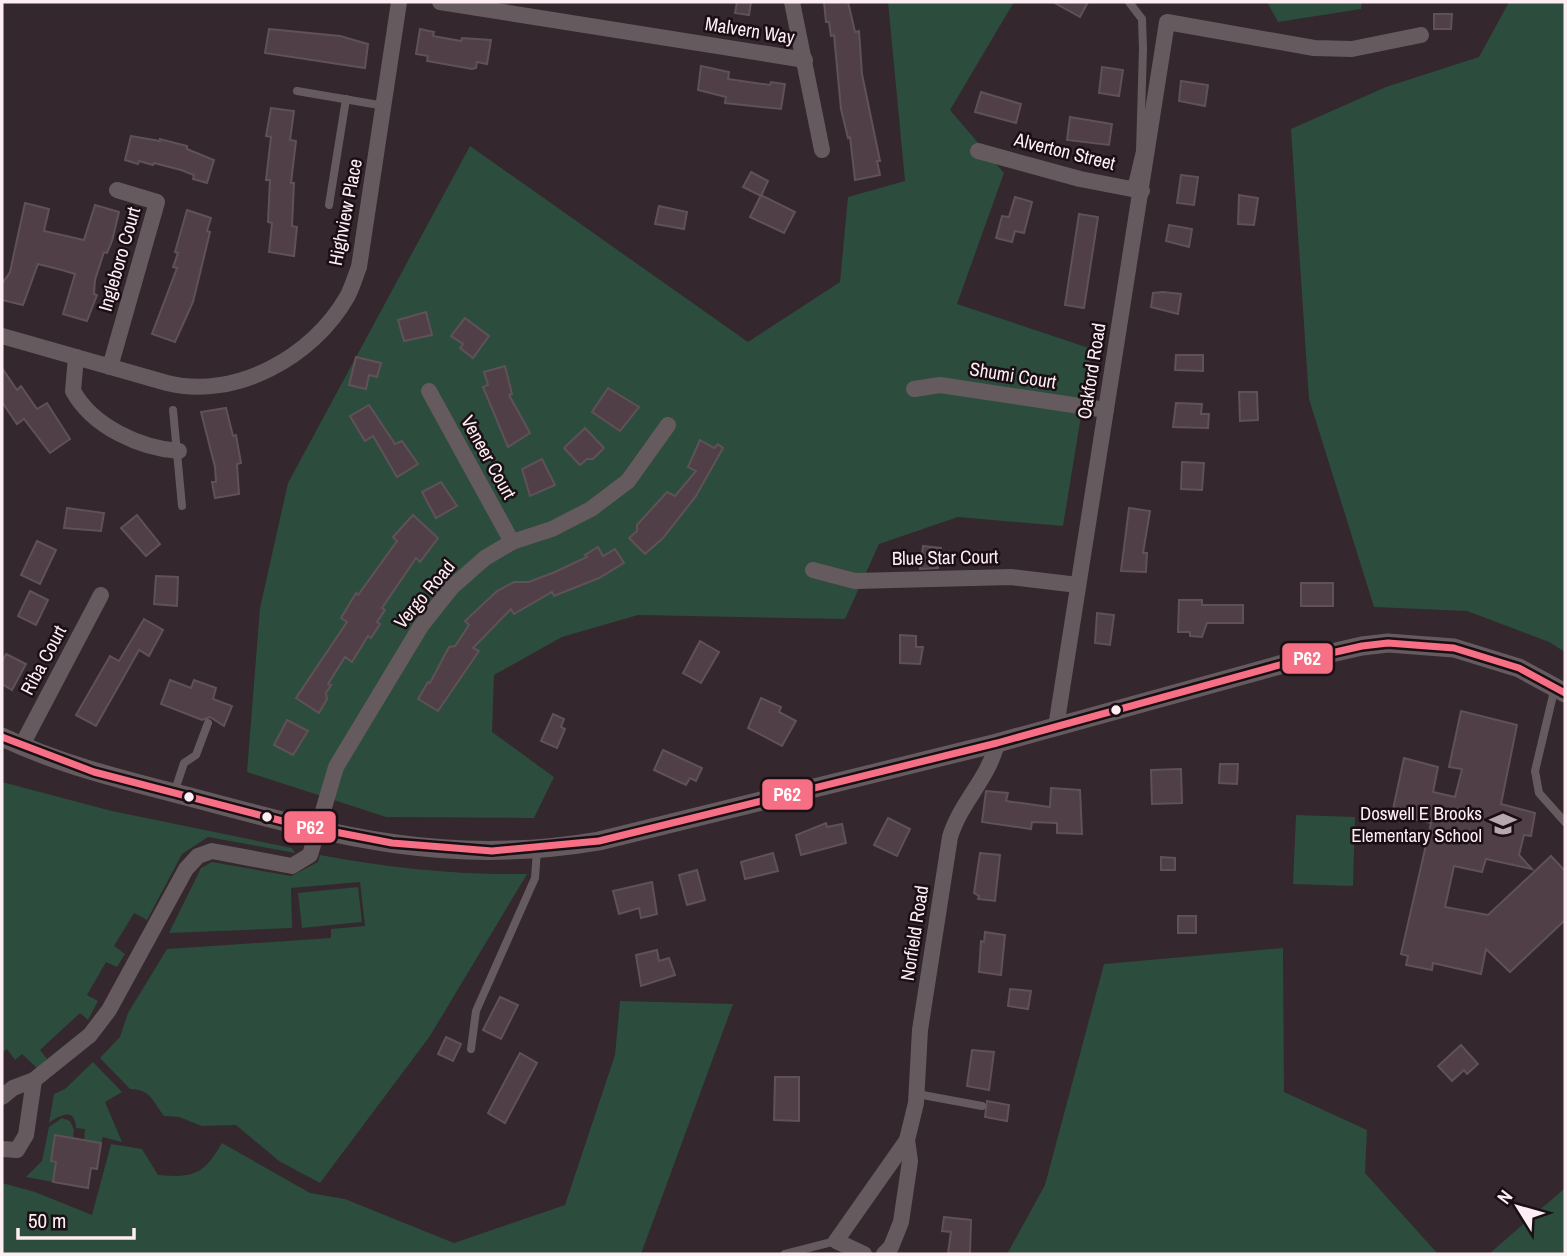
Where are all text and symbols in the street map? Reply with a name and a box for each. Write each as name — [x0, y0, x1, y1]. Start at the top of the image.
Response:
street label: Malvern Way — [703, 10, 797, 50]
street label: Alverton Street — [1011, 126, 1119, 176]
street label: Highview Place — [322, 156, 368, 268]
street label: Ingleboro Court — [92, 203, 146, 314]
street label: Oakford Road — [1071, 321, 1111, 421]
street label: Shumi Court — [968, 355, 1059, 395]
street label: Veneer Court — [455, 411, 523, 504]
street label: Blue Star Court — [892, 543, 999, 571]
street label: Vergo Road — [388, 554, 460, 634]
street label: Riba Court — [14, 620, 72, 699]
line badge: P62 — [1281, 642, 1334, 675]
text: P62 — [1293, 645, 1321, 671]
unlabelled marker — [1109, 703, 1123, 717]
line badge: P62 — [761, 778, 814, 811]
text: P62 — [773, 781, 801, 807]
unlabelled marker — [182, 790, 196, 804]
place label: Doswell E Brooks Elementary School — [1351, 800, 1482, 848]
school or university icon: Doswell E Brooks Elementary School — [1488, 809, 1518, 839]
unlabelled marker — [260, 810, 274, 824]
line badge: P62 — [283, 810, 337, 844]
text: P62 — [296, 814, 324, 840]
street label: Norfield Road — [894, 883, 934, 983]
north arrow — [1483, 1172, 1553, 1242]
text: N — [1491, 1184, 1518, 1209]
scale bar — [18, 1196, 133, 1240]
text: 50 m — [28, 1206, 66, 1235]

